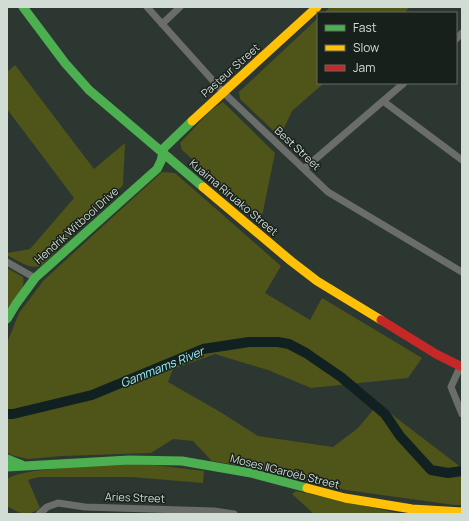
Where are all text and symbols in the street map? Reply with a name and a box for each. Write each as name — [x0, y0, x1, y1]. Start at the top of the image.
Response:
legend — [317, 12, 457, 84]
text: Fast — [353, 19, 377, 36]
text: Slow — [353, 39, 379, 56]
street label: Pasteur Street — [198, 40, 262, 100]
text: Jam — [353, 59, 375, 76]
street label: Best Street — [272, 123, 324, 173]
street label: Kuaima Riruako Street — [186, 155, 282, 239]
street label: Hendrik Witbooi Drive — [31, 183, 122, 267]
water label: Gammams River — [118, 342, 208, 391]
street label: Moses ǁGaroëb Street — [229, 450, 341, 492]
street label: Aries Street — [105, 488, 165, 506]

